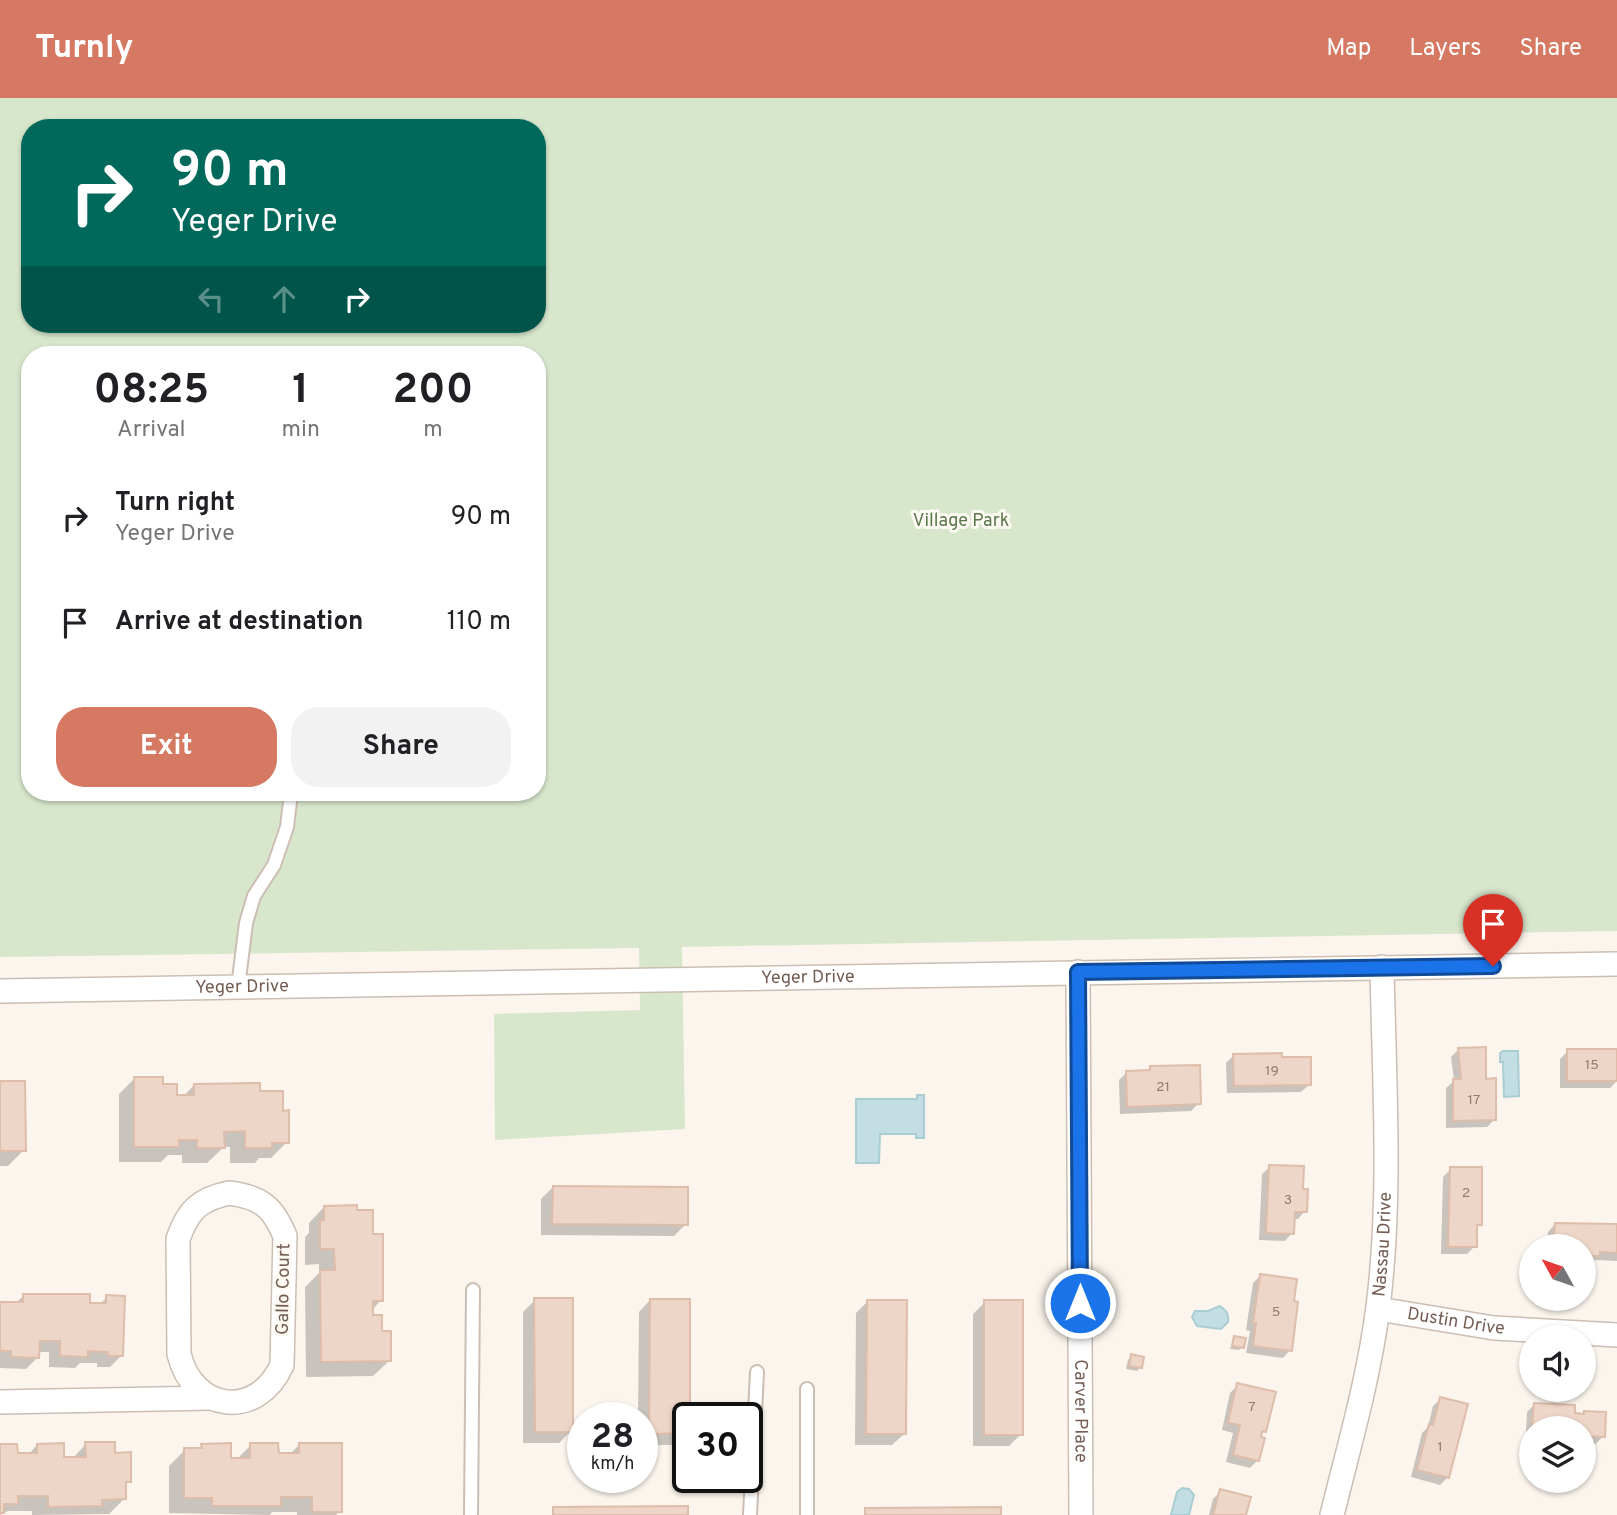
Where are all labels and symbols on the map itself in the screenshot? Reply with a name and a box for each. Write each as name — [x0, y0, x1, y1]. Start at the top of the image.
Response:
park label: Village Park — [913, 510, 1009, 533]
pin — [1463, 894, 1523, 966]
street label: Yeger Drive — [761, 965, 855, 990]
street label: Yeger Drive — [195, 975, 289, 999]
house number: 15 — [1585, 1057, 1599, 1074]
house number: 19 — [1265, 1063, 1279, 1080]
house number: 21 — [1156, 1079, 1170, 1096]
house number: 17 — [1468, 1092, 1480, 1109]
house number: 2 — [1462, 1185, 1470, 1202]
house number: 3 — [1284, 1192, 1292, 1209]
street label: Nassau Drive — [1368, 1192, 1397, 1298]
north arrow — [1519, 1234, 1596, 1311]
street label: Gallo Court — [272, 1243, 296, 1335]
position arrow — [1043, 1266, 1117, 1340]
street label: Dustin Drive — [1405, 1302, 1505, 1340]
house number: 5 — [1272, 1304, 1280, 1321]
street label: Carver Place — [1069, 1359, 1092, 1463]
house number: 7 — [1248, 1399, 1256, 1416]
speed limit sign: 30 — [672, 1402, 763, 1493]
house number: 1 — [1437, 1439, 1443, 1456]

